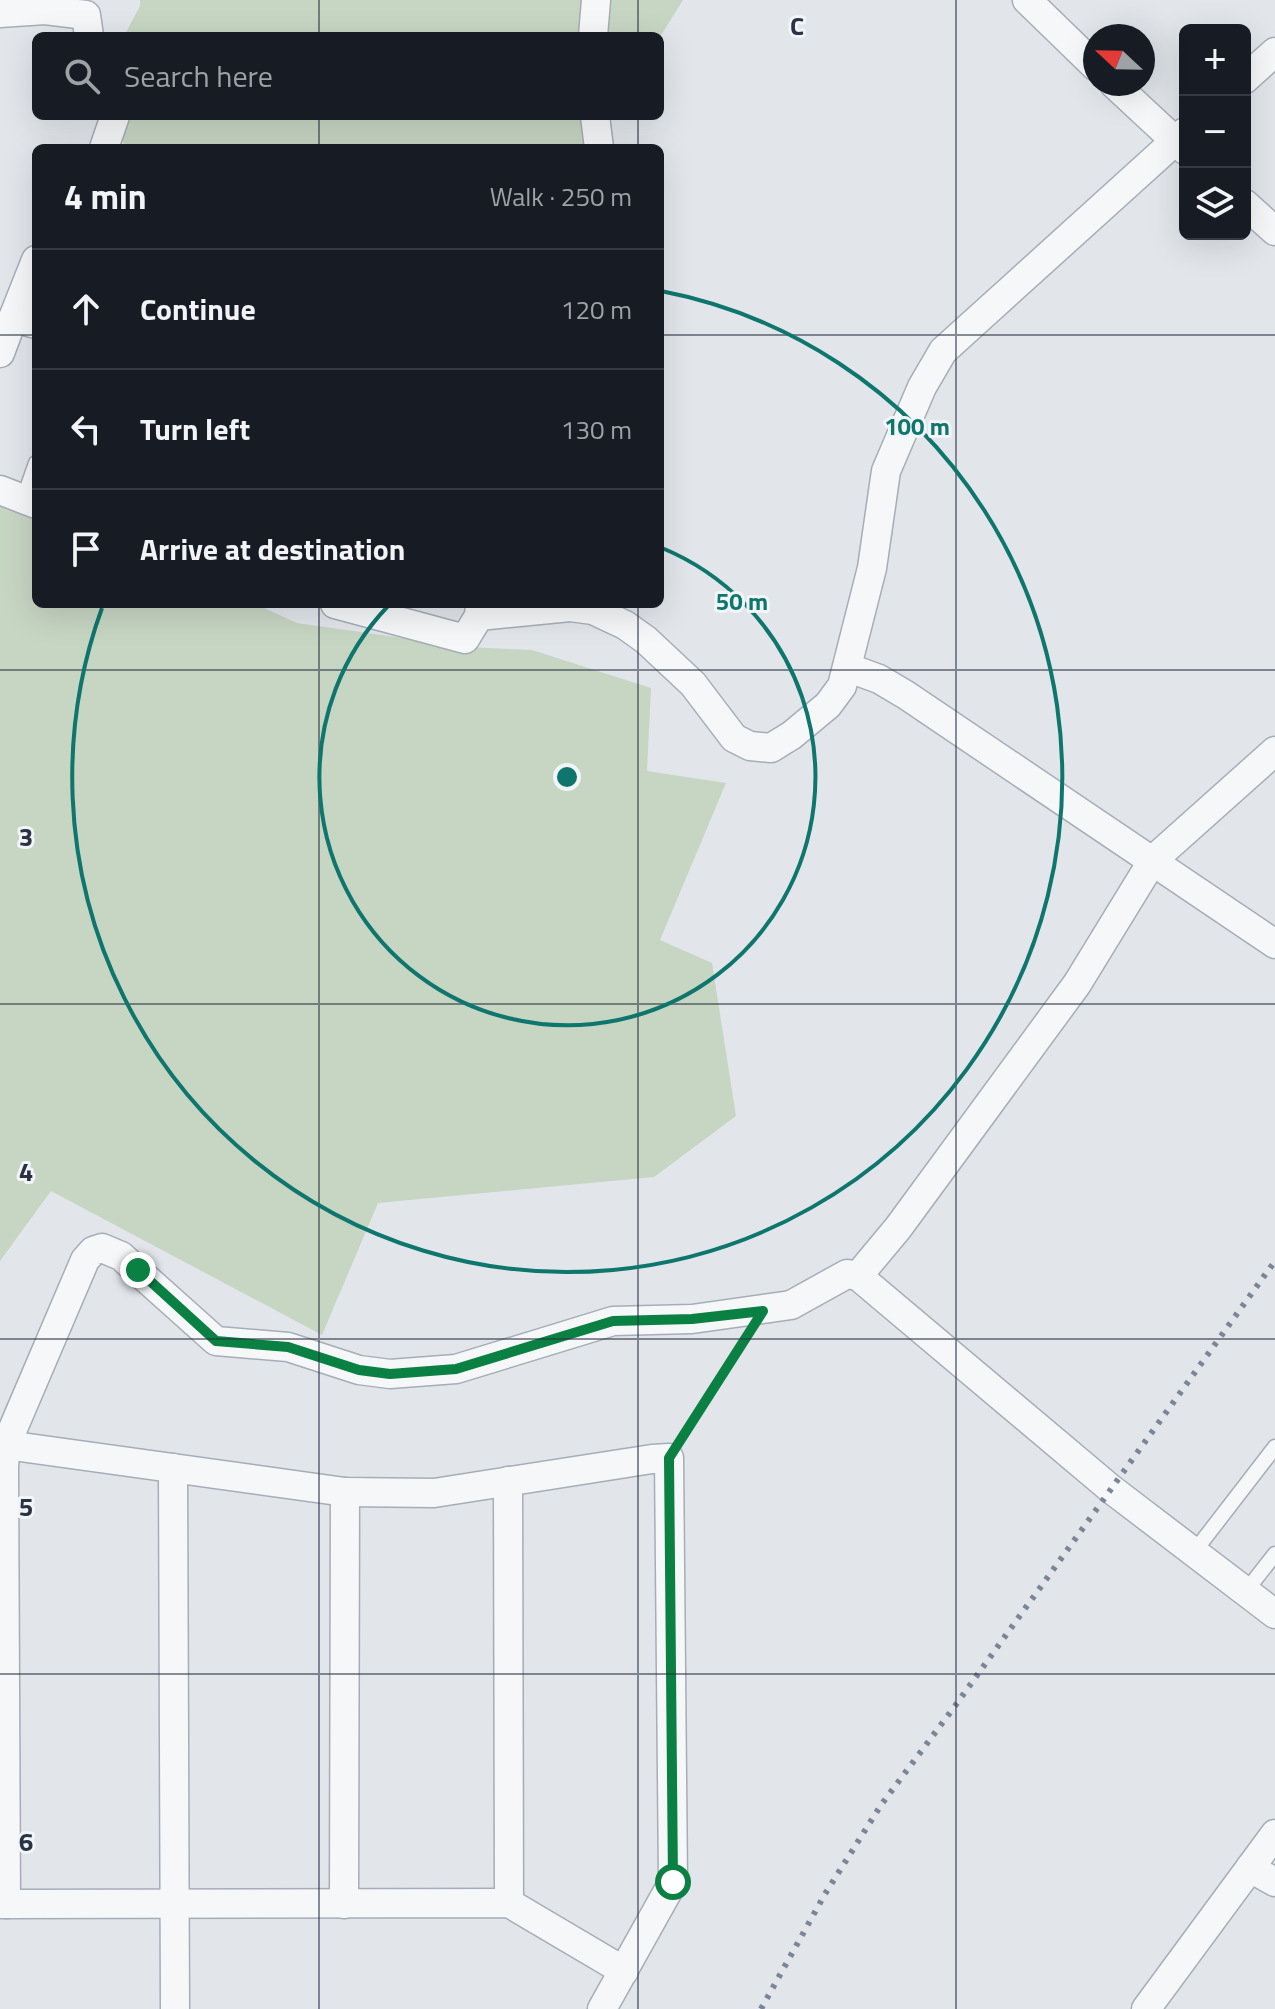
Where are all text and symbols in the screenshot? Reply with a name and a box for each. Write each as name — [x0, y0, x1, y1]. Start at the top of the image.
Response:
text: C — [790, 6, 804, 45]
north arrow — [1083, 24, 1155, 96]
map controls — [1179, 24, 1251, 240]
button: + — [1179, 24, 1251, 96]
search box — [32, 32, 664, 120]
text: Search here — [124, 53, 273, 99]
icon: search — [60, 54, 104, 98]
button: − — [1179, 96, 1251, 168]
button: layers — [1179, 168, 1251, 240]
text: 4 min — [64, 170, 147, 222]
text: Walk · 250 m — [490, 177, 632, 216]
text: Continue — [140, 286, 256, 332]
icon: ahead — [64, 287, 108, 331]
text: 120 m — [561, 290, 632, 329]
text: Turn left — [140, 406, 250, 452]
icon: left — [64, 407, 108, 451]
text: 100 m — [884, 408, 950, 444]
text: 130 m — [561, 410, 632, 449]
text: Arrive at destination — [140, 526, 405, 572]
icon: arrive — [64, 527, 108, 571]
text: 50 m — [716, 583, 768, 619]
centre of rings — [553, 763, 581, 791]
text: 3 — [19, 817, 33, 856]
text: 4 — [19, 1152, 33, 1191]
route end — [120, 1252, 156, 1288]
text: 5 — [19, 1487, 33, 1526]
text: 6 — [19, 1822, 33, 1861]
route start — [655, 1864, 691, 1900]

